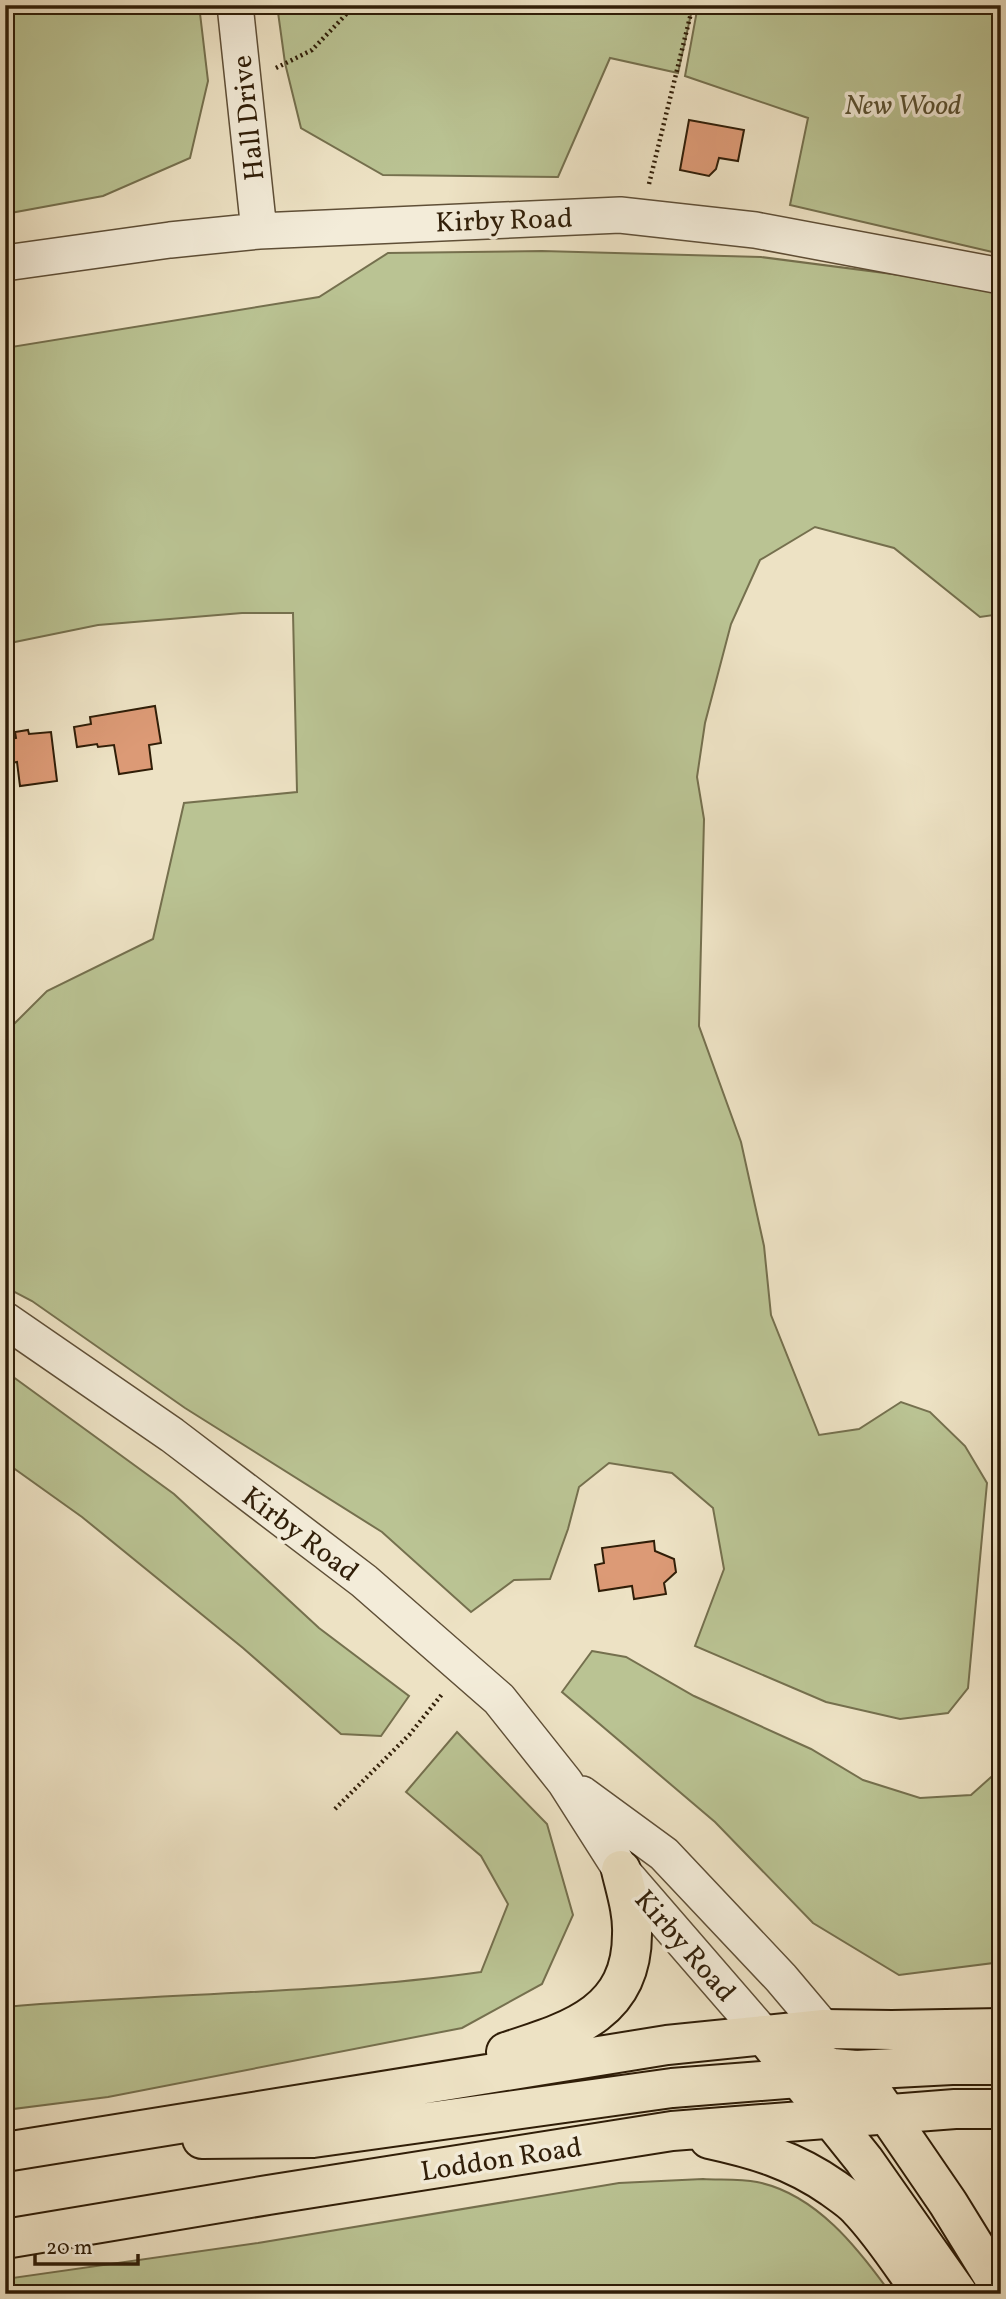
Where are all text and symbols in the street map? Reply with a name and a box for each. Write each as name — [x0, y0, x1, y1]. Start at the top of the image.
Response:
street label: Hall Drive — [224, 53, 275, 182]
park label: New Wood — [844, 87, 962, 126]
street label: Kirby Road — [435, 200, 573, 243]
street label: Kirby Road — [233, 1478, 366, 1592]
street label: Kirby Road — [624, 1882, 744, 2011]
street label: Loddon Road — [418, 2128, 585, 2192]
scale bar — [35, 2222, 138, 2266]
text: 20 m — [46, 2234, 92, 2263]

